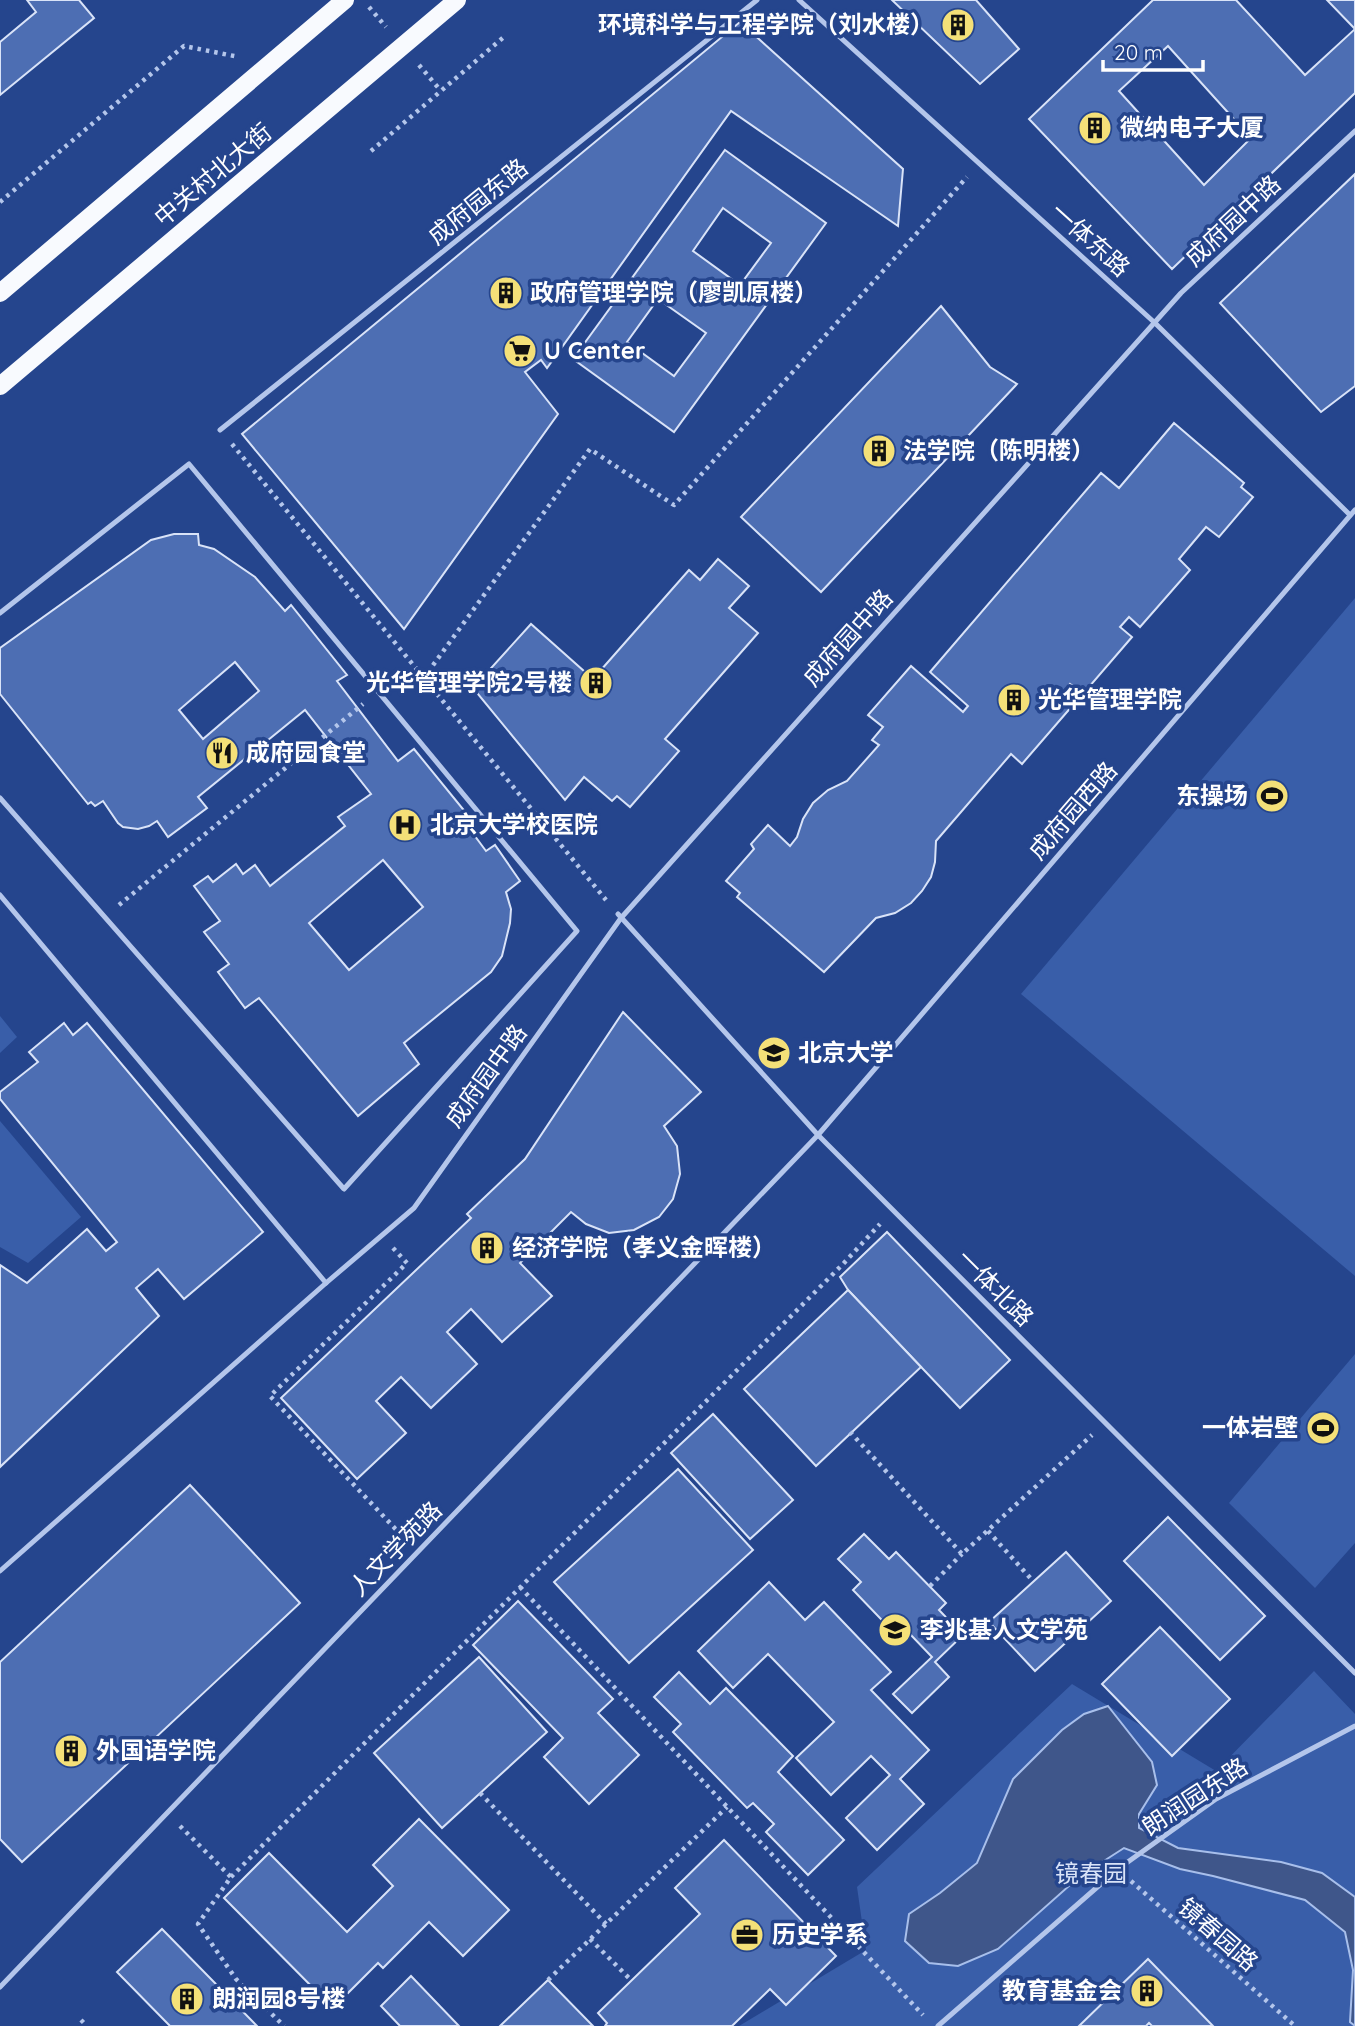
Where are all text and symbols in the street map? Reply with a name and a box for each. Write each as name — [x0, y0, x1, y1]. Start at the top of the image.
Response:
building icon: 环境科学与工程学院（刘水楼） — [939, 6, 977, 44]
place label: 环境科学与工程学院（刘水楼） — [598, 9, 934, 39]
scale bar — [1103, 28, 1203, 72]
text: 20 m — [1114, 39, 1163, 65]
building icon: 微纳电子大厦 — [1076, 109, 1114, 147]
place label: 微纳电子大厦 — [1120, 112, 1264, 142]
street label: 中关村北大街 — [148, 116, 277, 232]
street label: 成府园东路 — [421, 152, 533, 251]
street label: 成府园中路 — [1178, 168, 1286, 272]
street label: 一体东路 — [1045, 196, 1136, 283]
building icon: 政府管理学院（廖凯原楼） — [487, 274, 525, 312]
place label: 政府管理学院（廖凯原楼） — [530, 277, 818, 307]
supermarket icon: U Center — [501, 332, 539, 370]
place label: U Center — [544, 335, 645, 365]
building icon: 法学院（陈明楼） — [860, 432, 898, 470]
place label: 法学院（陈明楼） — [903, 435, 1095, 465]
street label: 成府园中路 — [796, 583, 899, 692]
building icon: 光华管理学院2号楼 — [577, 664, 615, 702]
place label: 光华管理学院2号楼 — [366, 667, 572, 697]
building icon: 光华管理学院 — [995, 681, 1033, 719]
place label: 光华管理学院 — [1038, 684, 1182, 714]
restaurant icon: 成府园食堂 — [203, 734, 241, 772]
place label: 成府园食堂 — [246, 737, 366, 767]
street label: 成府园西路 — [1022, 755, 1123, 865]
sports icon: 东操场 — [1253, 777, 1291, 815]
place label: 东操场 — [1176, 780, 1248, 810]
hospital icon: 北京大学校医院 — [386, 806, 424, 844]
place label: 北京大学校医院 — [430, 809, 598, 839]
street label: 成府园中路 — [438, 1018, 533, 1133]
school or university icon: 北京大学 — [755, 1034, 793, 1072]
place label: 北京大学 — [798, 1037, 894, 1067]
building icon: 经济学院（孝义金晖楼） — [468, 1229, 506, 1267]
place label: 经济学院（孝义金晖楼） — [512, 1232, 776, 1262]
street label: 一体北路 — [951, 1243, 1040, 1332]
sports icon: 一体岩壁 — [1304, 1409, 1342, 1447]
place label: 一体岩壁 — [1202, 1412, 1298, 1442]
street label: 人文学苑路 — [343, 1495, 448, 1602]
school or university icon: 李兆基人文学苑 — [876, 1611, 914, 1649]
place label: 李兆基人文学苑 — [920, 1614, 1088, 1644]
building icon: 外国语学院 — [52, 1732, 90, 1770]
place label: 外国语学院 — [96, 1735, 216, 1765]
street label: 朗润园东路 — [1136, 1751, 1253, 1841]
park label: 镜春园 — [1055, 1858, 1127, 1888]
street label: 镜春园路 — [1173, 1891, 1265, 1977]
office icon: 历史学系 — [728, 1916, 766, 1954]
place label: 历史学系 — [772, 1919, 868, 1949]
building icon: 教育基金会 — [1128, 1972, 1166, 2010]
place label: 教育基金会 — [1002, 1975, 1122, 2005]
building icon: 朗润园8号楼 — [168, 1980, 206, 2018]
place label: 朗润园8号楼 — [212, 1983, 345, 2013]

